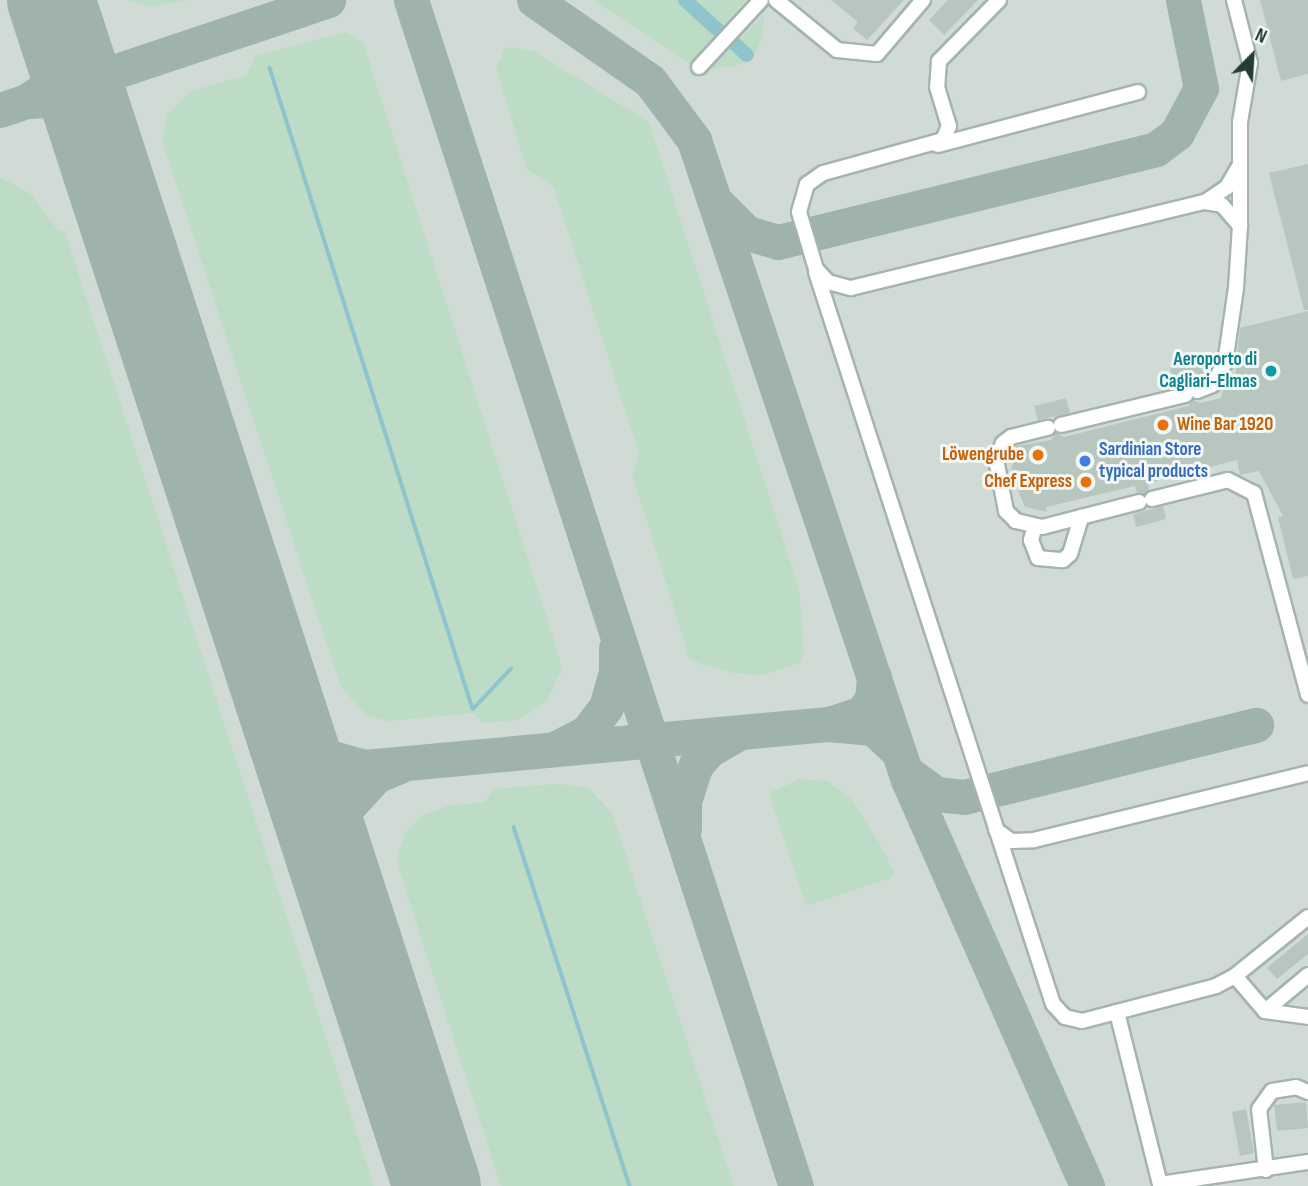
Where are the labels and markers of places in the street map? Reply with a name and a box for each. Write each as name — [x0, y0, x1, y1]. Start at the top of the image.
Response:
place label: Aeroporto di Cagliari-Elmas — [1159, 349, 1257, 393]
marker: Aeroporto di Cagliari-Elmas — [1263, 363, 1279, 379]
place label: Wine Bar 1920 — [1177, 414, 1273, 436]
marker: Wine Bar 1920 — [1155, 417, 1171, 433]
place label: Sardinian Store typical products — [1099, 439, 1208, 483]
place label: Löwengrube — [942, 444, 1024, 466]
marker: Löwengrube — [1030, 447, 1046, 463]
marker: Sardinian Store typical products — [1077, 453, 1093, 469]
place label: Chef Express — [984, 471, 1072, 493]
marker: Chef Express — [1078, 474, 1094, 490]

